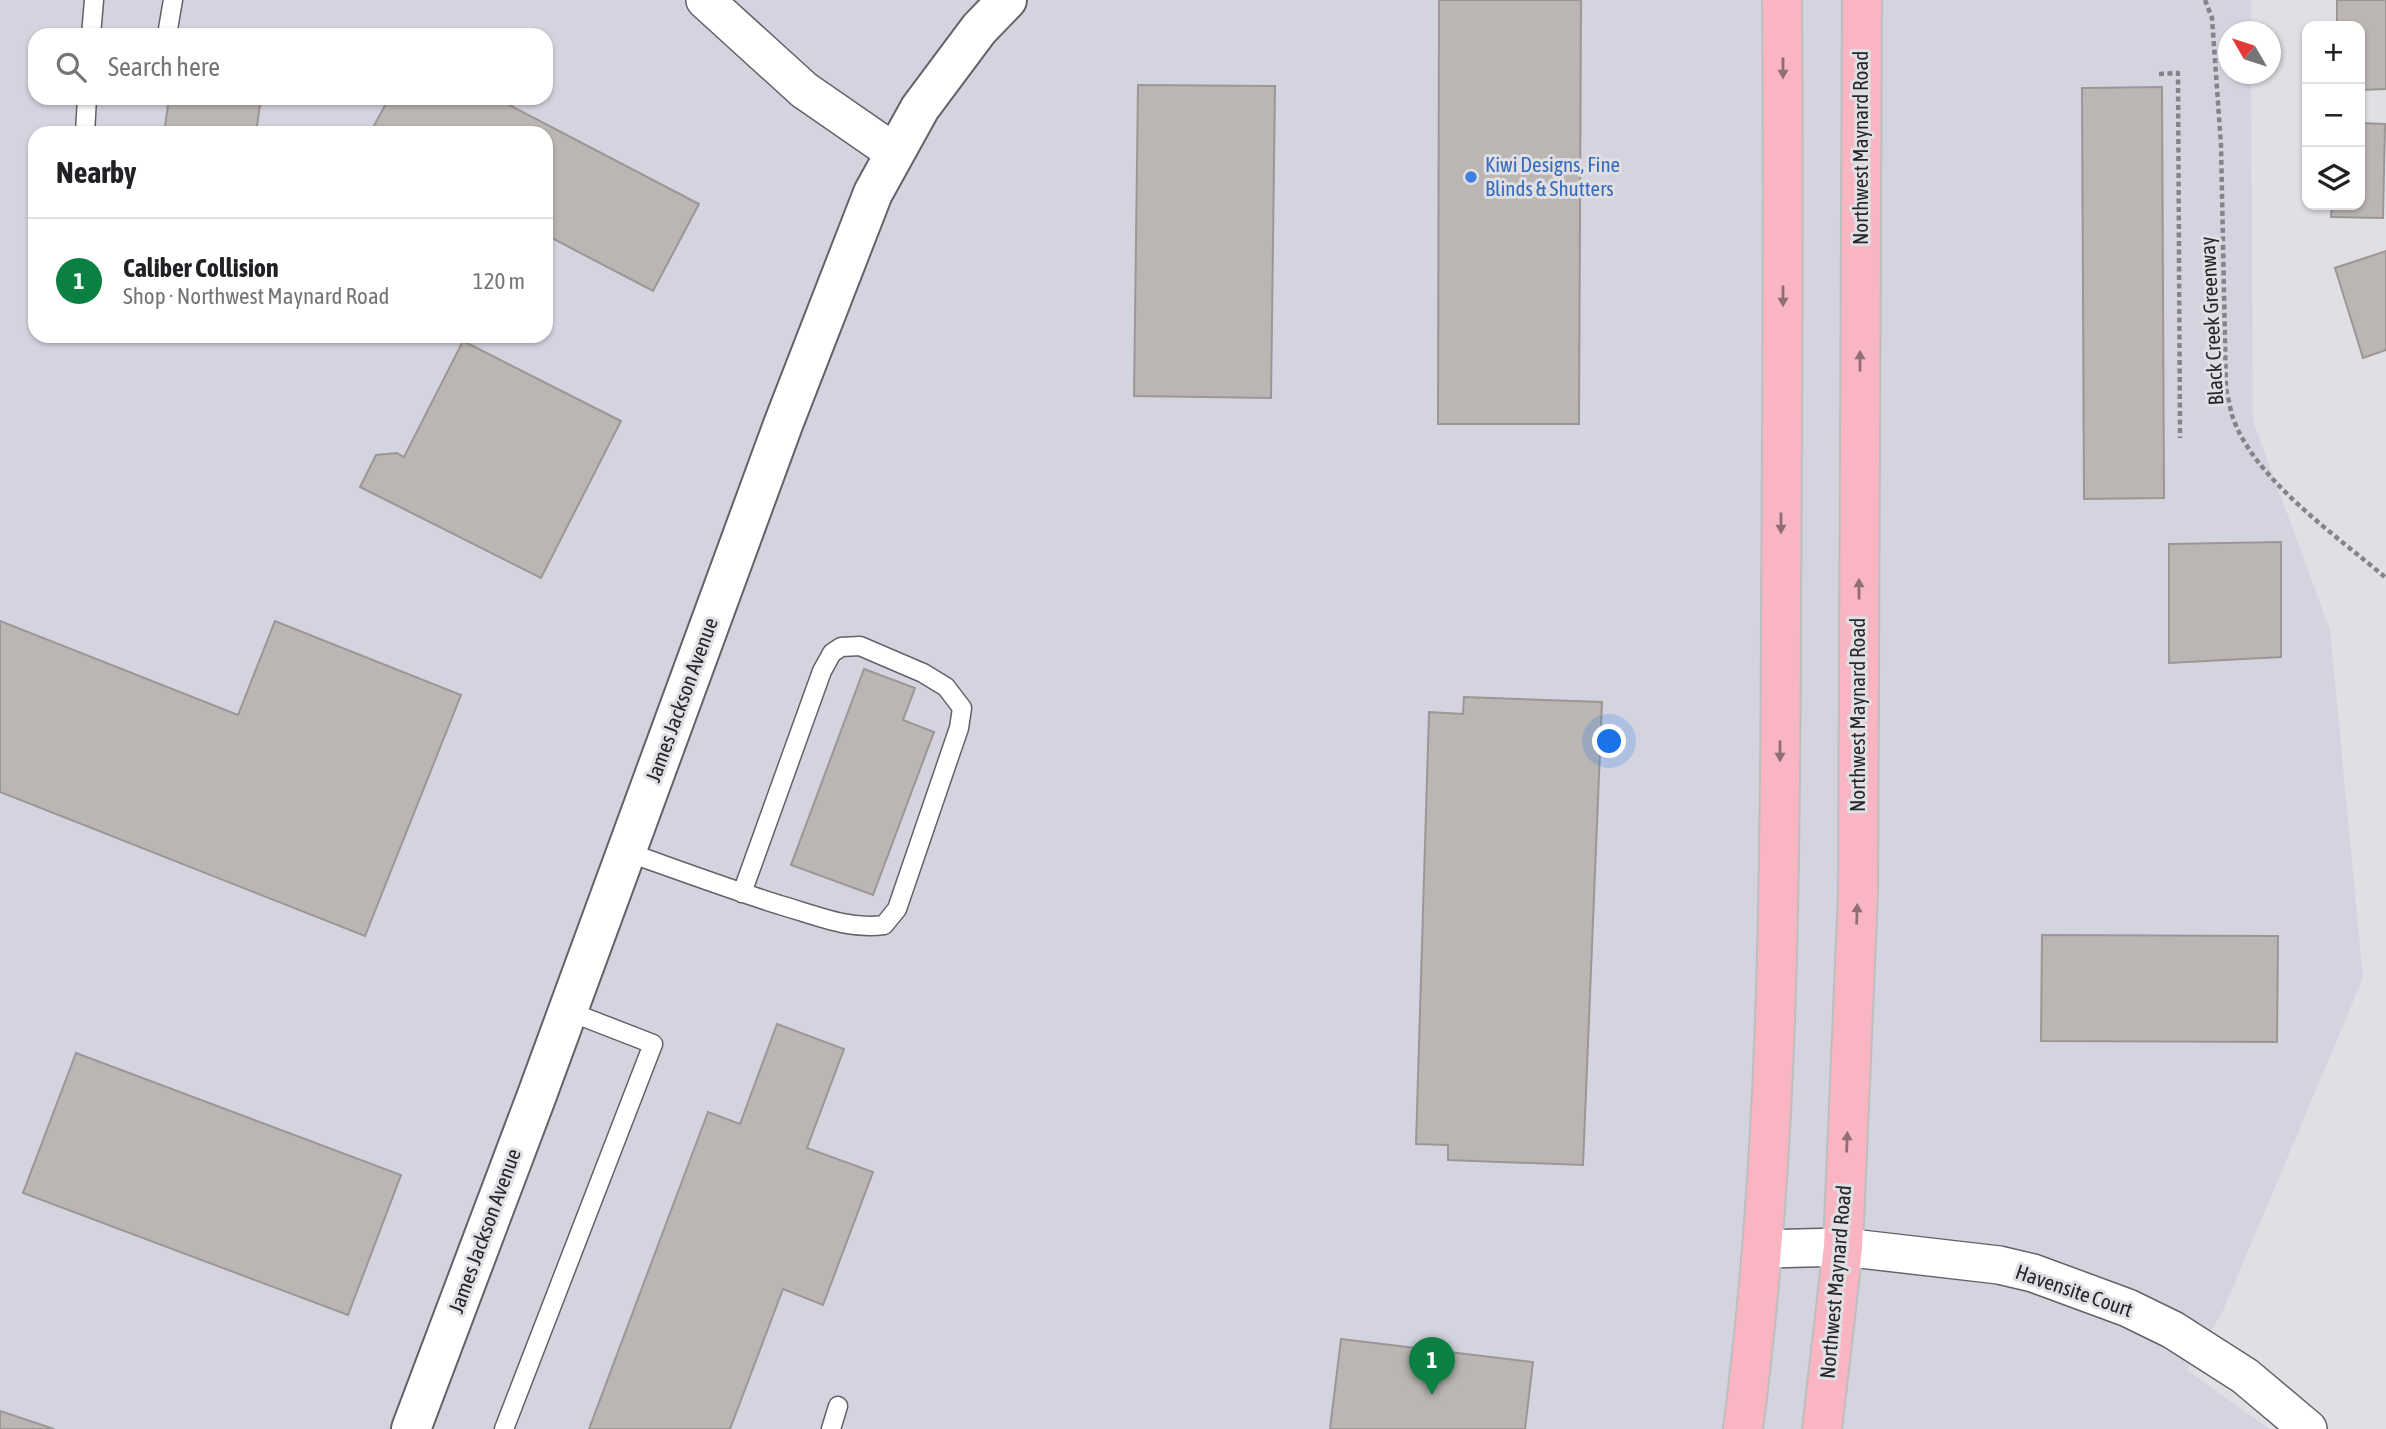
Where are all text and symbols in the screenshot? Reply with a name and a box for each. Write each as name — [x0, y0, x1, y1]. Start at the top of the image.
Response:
north arrow — [2218, 21, 2281, 84]
map controls — [2302, 21, 2365, 210]
button: + — [2302, 21, 2365, 84]
search box — [28, 28, 553, 105]
icon: search — [52, 48, 90, 86]
street label: Northwest Maynard Road — [1848, 51, 1872, 245]
text: Search here — [108, 52, 220, 82]
one-way arrow — [1777, 57, 1788, 79]
button: − — [2302, 84, 2365, 147]
button: layers — [2302, 147, 2365, 210]
place label: Kiwi Designs, Fine Blinds & Shutters — [1485, 152, 1620, 200]
text: Nearby — [56, 155, 136, 189]
marker: Kiwi Designs, Fine Blinds & Shutters — [1463, 169, 1479, 185]
street label: Black Creek Greenway — [2195, 236, 2227, 406]
text: Caliber Collision — [123, 253, 279, 283]
text: 1 — [74, 268, 84, 294]
text: 120 m — [473, 268, 525, 294]
text: Shop · Northwest Maynard Road — [123, 283, 389, 309]
one-way arrow — [1777, 285, 1789, 307]
one-way arrow — [1854, 350, 1866, 372]
one-way arrow — [1776, 512, 1787, 534]
one-way arrow — [1853, 578, 1864, 600]
street label: James Jackson Avenue — [640, 614, 722, 785]
street label: Northwest Maynard Road — [1845, 618, 1869, 812]
your location — [1592, 724, 1626, 758]
one-way arrow — [1774, 740, 1786, 762]
one-way arrow — [1851, 903, 1862, 925]
one-way arrow — [1842, 1130, 1853, 1152]
street label: James Jackson Avenue — [443, 1145, 525, 1316]
street label: Northwest Maynard Road — [1815, 1184, 1855, 1380]
street label: Havensite Court — [2013, 1259, 2136, 1321]
pin: 1 — [1409, 1337, 1455, 1395]

